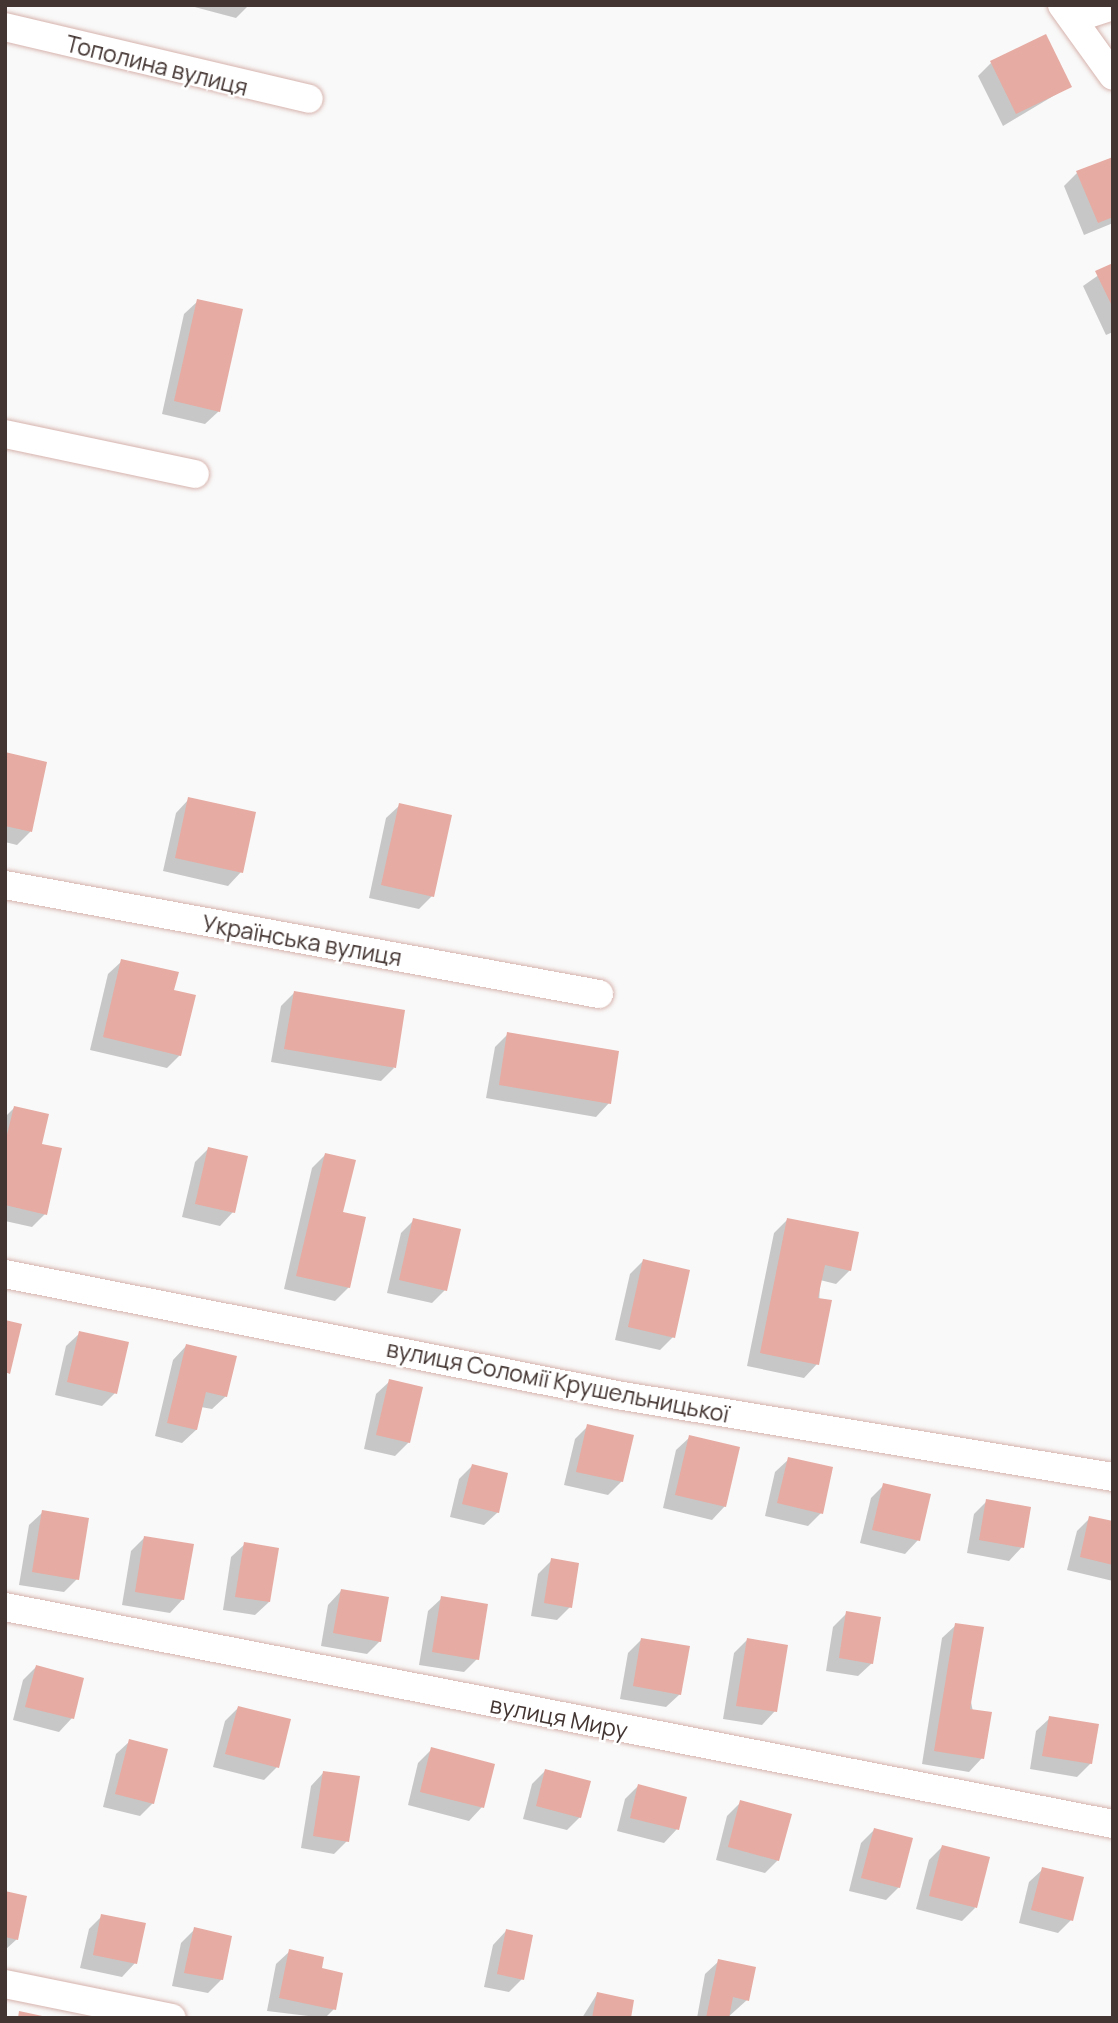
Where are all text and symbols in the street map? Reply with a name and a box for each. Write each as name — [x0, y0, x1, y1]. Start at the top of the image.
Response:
street label: Тополина вулиця — [63, 29, 251, 101]
street label: Українська вулиця — [200, 909, 404, 971]
street label: вулиця Соломії Крушельницької — [384, 1334, 732, 1428]
street label: вулиця Миру — [488, 1690, 630, 1744]

